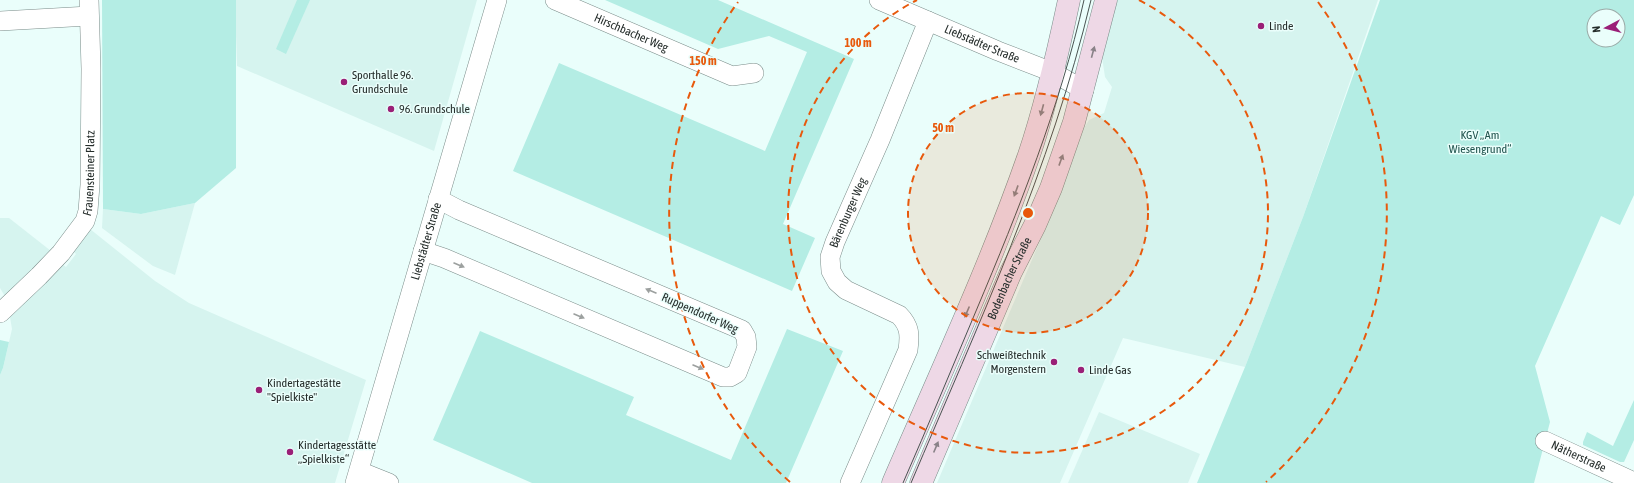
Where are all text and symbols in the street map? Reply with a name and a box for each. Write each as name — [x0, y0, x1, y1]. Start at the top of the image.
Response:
north arrow — [1586, 8, 1626, 48]
street label: Hirschbacher Weg — [592, 11, 671, 55]
place label: Linde — [1269, 19, 1293, 33]
marker: Linde — [1256, 21, 1266, 31]
street label: Liebstädter Straße — [942, 22, 1022, 66]
text: N — [1590, 25, 1602, 33]
text: 100 m — [844, 36, 872, 50]
one-way arrow — [1091, 46, 1097, 59]
text: 150 m — [689, 54, 717, 68]
place label: Sporthalle 96. Grundschule — [352, 68, 413, 96]
marker: Sporthalle 96. Grundschule — [339, 77, 349, 87]
place label: 96. Grundschule — [399, 102, 470, 116]
marker: 96. Grundschule — [386, 104, 396, 114]
one-way arrow — [1039, 104, 1045, 116]
text: 50 m — [932, 121, 954, 135]
park label: KGV „Am Wiesengrund“ — [1449, 128, 1511, 156]
street label: Frauensteiner Platz — [80, 130, 97, 218]
one-way arrow — [1058, 153, 1064, 165]
street label: Bärenburger Weg — [827, 175, 870, 250]
one-way arrow — [1012, 186, 1018, 198]
street label: Liebstädter Straße — [408, 201, 444, 282]
centre of rings — [1021, 206, 1035, 220]
street label: Bodenbacher Straße — [985, 235, 1035, 322]
one-way arrow — [454, 262, 465, 268]
one-way arrow — [644, 288, 656, 294]
street label: Ruppendorfer Weg — [660, 290, 741, 336]
one-way arrow — [964, 306, 970, 318]
one-way arrow — [573, 313, 585, 319]
place label: Schweißtechnik Morgenstern — [977, 348, 1047, 376]
marker: Schweißtechnik Morgenstern — [1049, 357, 1059, 367]
place label: Linde Gas — [1089, 363, 1131, 377]
one-way arrow — [693, 364, 705, 370]
marker: Linde Gas — [1076, 365, 1086, 375]
place label: Kindertagestätte "Spielkiste" — [267, 376, 341, 404]
marker: Kindertagestätte "Spielkiste" — [254, 385, 264, 395]
place label: Kindertagesstätte „Spielkiste“ — [298, 438, 376, 466]
street label: Nätherstraße — [1549, 438, 1608, 475]
one-way arrow — [933, 442, 939, 453]
marker: Kindertagesstätte „Spielkiste“ — [285, 447, 295, 457]

